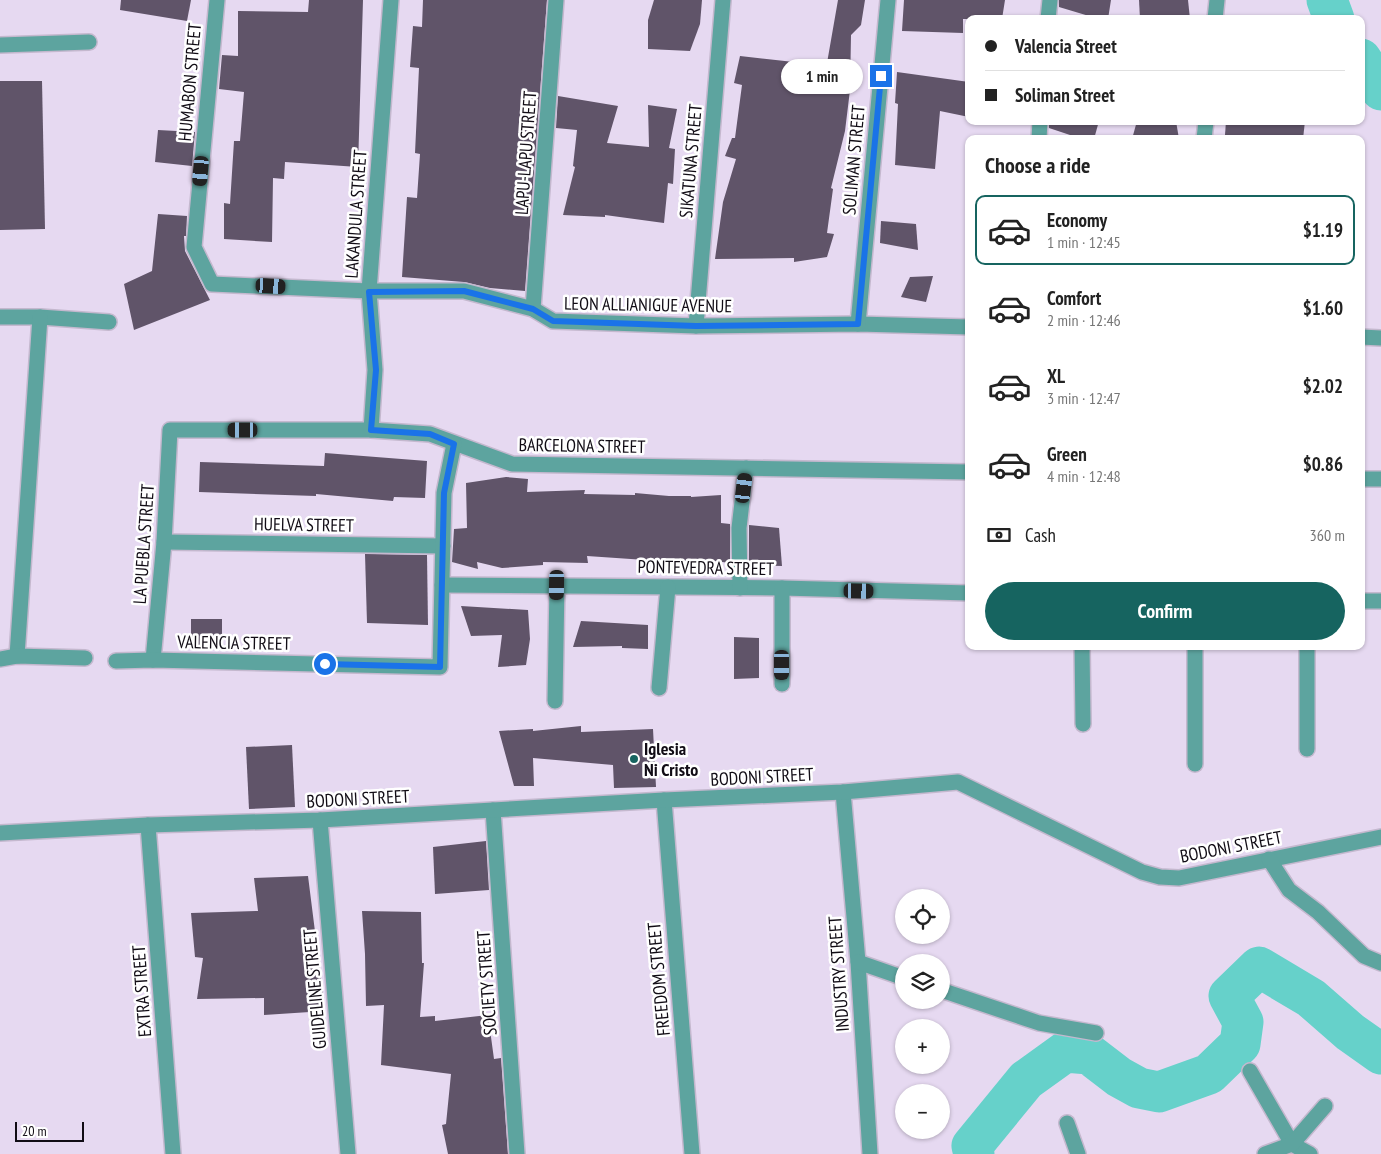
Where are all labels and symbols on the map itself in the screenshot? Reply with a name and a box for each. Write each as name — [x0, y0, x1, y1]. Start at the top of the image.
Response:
street label: HUMABON STREET — [173, 22, 206, 142]
callout: 1 min — [781, 58, 864, 94]
route end — [870, 65, 892, 87]
street label: LAPU-LAPU STREET — [510, 90, 541, 216]
street label: SIKATUNA STREET — [674, 103, 707, 219]
street label: SOLIMAN STREET — [837, 104, 870, 216]
street label: LAKANDULA STREET — [340, 149, 371, 279]
car — [192, 155, 209, 187]
car — [255, 278, 286, 294]
street label: LEON ALLIANIGUE AVENUE — [564, 292, 732, 317]
car — [228, 423, 258, 438]
street label: BARCELONA STREET — [518, 433, 646, 458]
car — [734, 472, 753, 504]
street label: LA PUEBLA STREET — [128, 483, 159, 605]
street label: HUELVA STREET — [254, 512, 354, 537]
street label: PONTEVEDRA STREET — [638, 555, 774, 580]
car — [549, 570, 564, 600]
car — [843, 583, 874, 599]
street label: VALENCIA STREET — [176, 630, 291, 655]
car — [774, 650, 789, 680]
route start — [314, 653, 336, 675]
place label: Iglesia Ni Cristo — [644, 737, 698, 781]
marker: Iglesia Ni Cristo — [628, 753, 640, 765]
street label: BODONI STREET — [710, 762, 814, 791]
street label: BODONI STREET — [306, 784, 410, 813]
street label: BODONI STREET — [1178, 825, 1284, 868]
street label: INDUSTRY STREET — [823, 915, 854, 1033]
street label: FREEDOM STREET — [642, 921, 675, 1037]
street label: GUIDELINE STREET — [298, 928, 331, 1050]
street label: SOCIETY STREET — [471, 930, 502, 1036]
street label: EXTRA STREET — [127, 944, 156, 1038]
scale bar — [15, 1119, 84, 1142]

